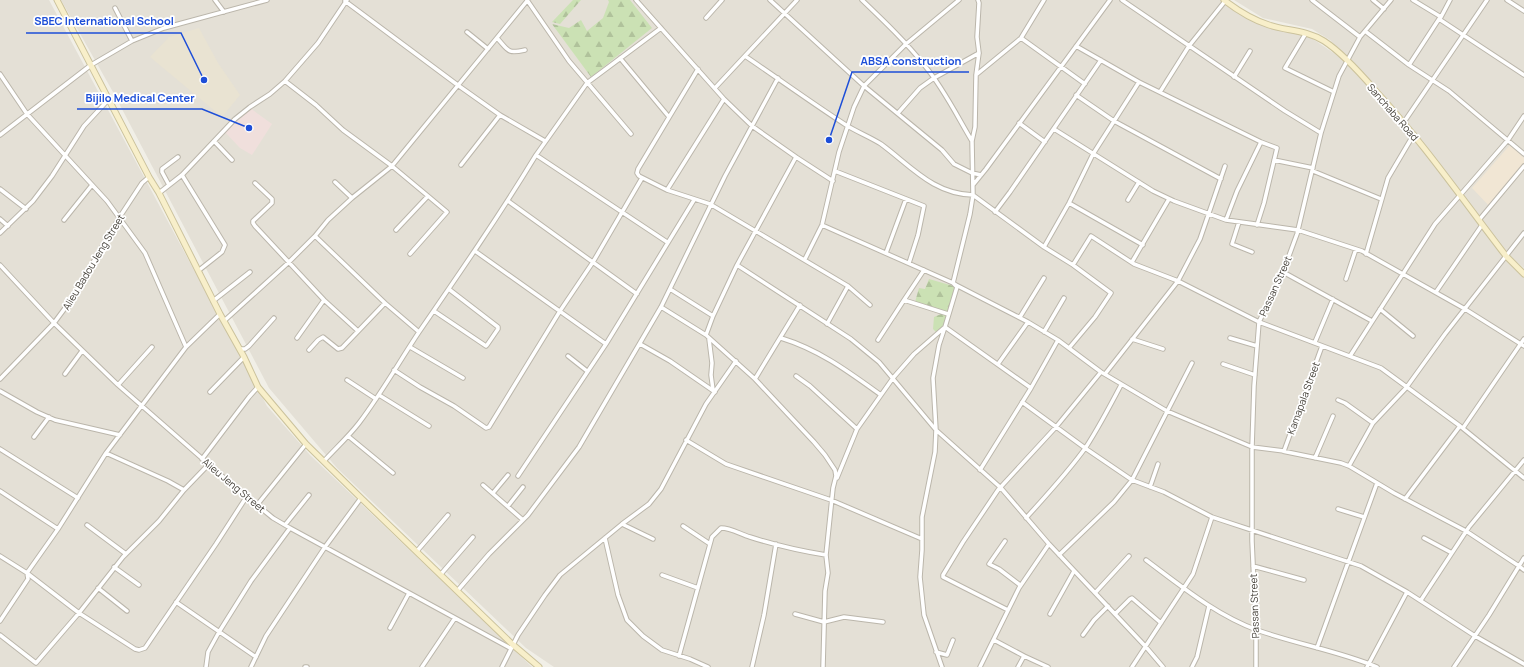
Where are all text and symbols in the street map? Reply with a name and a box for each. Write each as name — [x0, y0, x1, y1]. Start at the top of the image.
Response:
callout: SBEC International School — [26, 10, 181, 33]
text: SBEC International School — [34, 13, 174, 28]
callout: ABSA construction — [852, 49, 969, 72]
text: ABSA construction — [861, 53, 962, 68]
street label: Sanchaba Road — [1364, 80, 1422, 144]
callout: Bijilo Medical Center — [77, 86, 202, 109]
text: Bijilo Medical Center — [85, 90, 195, 105]
street label: Alieu Badou Jeng Street — [59, 211, 127, 313]
street label: Passan Street — [1255, 254, 1295, 318]
street label: Kamapala Street — [1283, 360, 1323, 436]
street label: Alieu Jeng Street — [199, 454, 269, 516]
street label: Passan Street — [1246, 573, 1262, 639]

